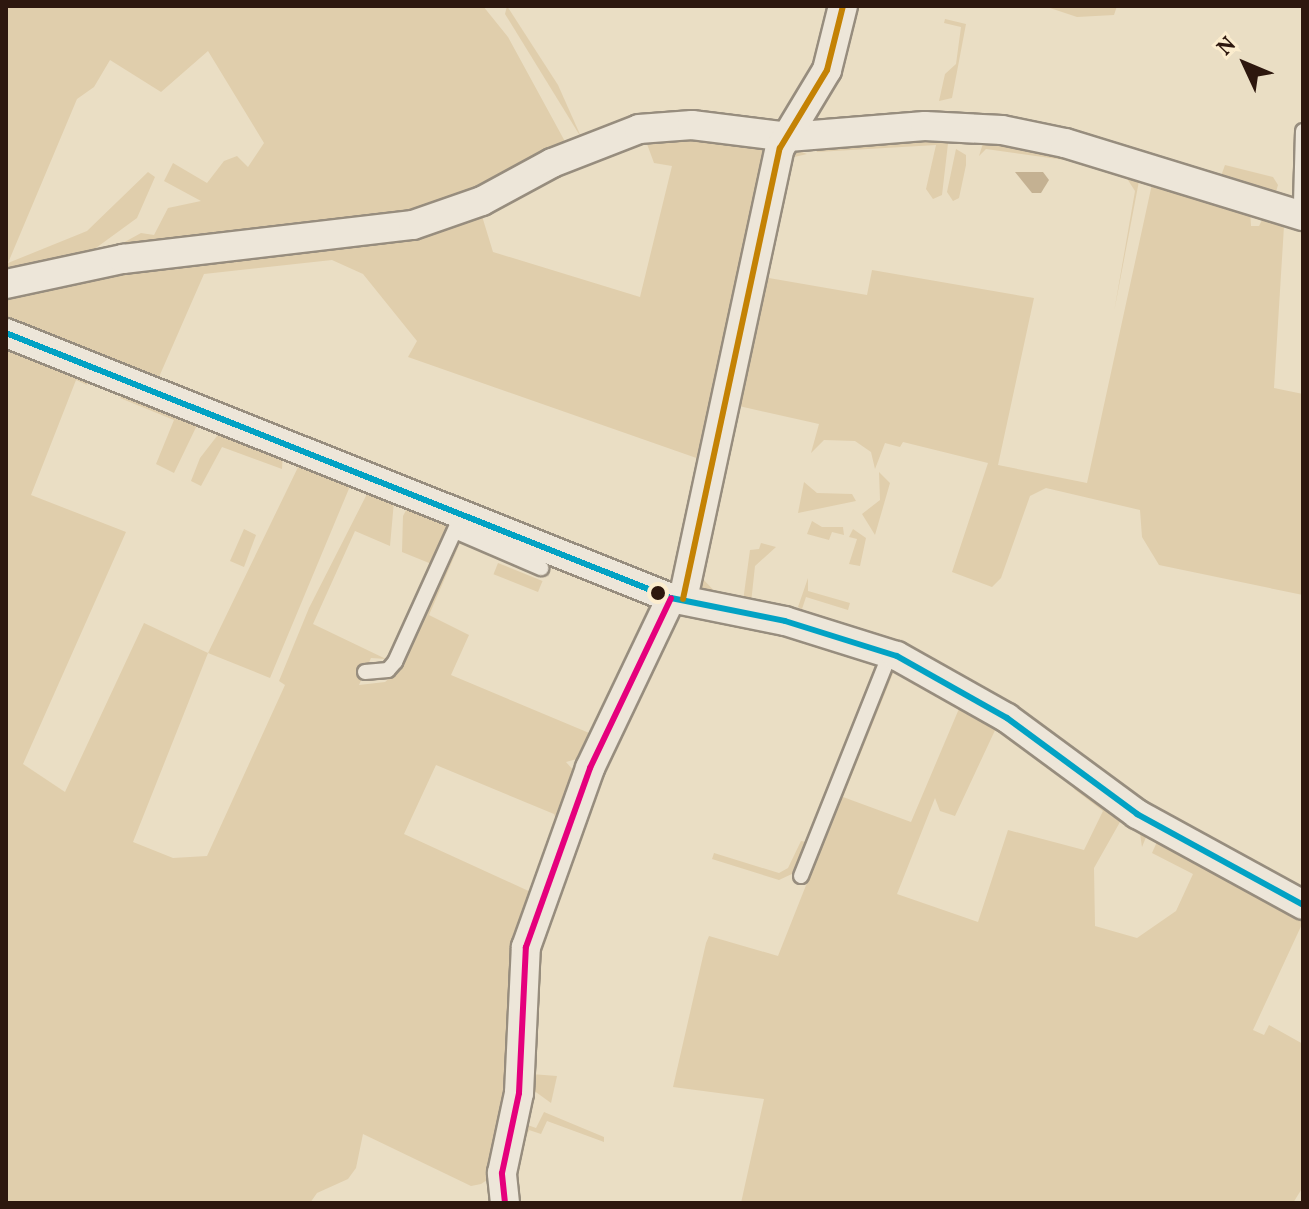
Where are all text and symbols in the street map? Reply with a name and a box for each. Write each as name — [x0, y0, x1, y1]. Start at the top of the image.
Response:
north arrow — [1205, 24, 1285, 104]
text: N — [1211, 30, 1244, 64]
unlabelled marker — [650, 585, 666, 601]

